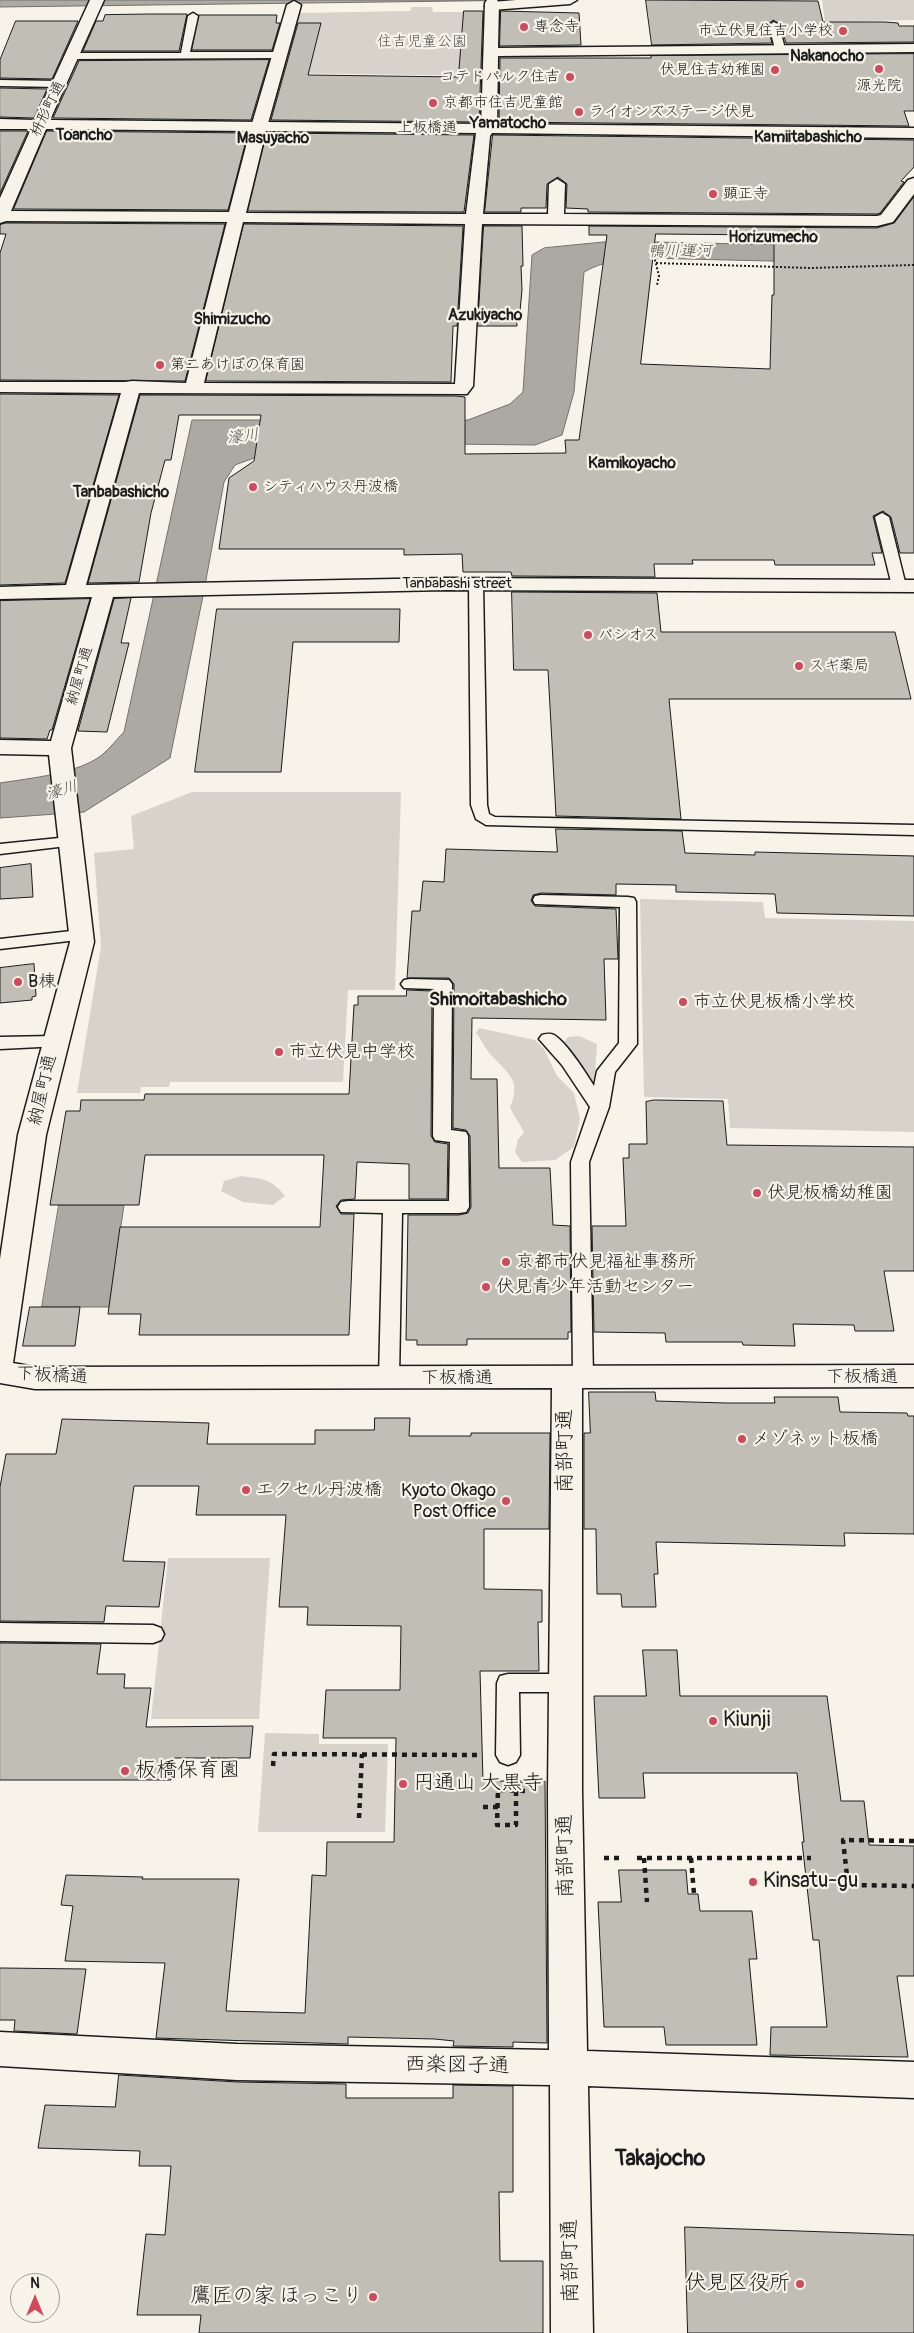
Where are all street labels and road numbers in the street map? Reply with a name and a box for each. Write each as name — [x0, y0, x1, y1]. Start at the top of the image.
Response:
street label: 枡形町通 — [27, 78, 69, 140]
street label: 上板橋通 — [397, 119, 457, 137]
street label: Tanbabashi street — [402, 575, 512, 593]
street label: 納屋町通 — [63, 645, 97, 707]
street label: 納屋町通 — [24, 1052, 62, 1128]
street label: 下板橋通 — [15, 1363, 89, 1389]
street label: 下板橋通 — [826, 1366, 898, 1388]
street label: 下板橋通 — [421, 1367, 493, 1389]
street label: 南部町通 — [553, 1409, 579, 1493]
street label: 南部町通 — [553, 1814, 579, 1898]
street label: 西楽図子通 — [404, 2052, 510, 2080]
street label: 南部町通 — [558, 2219, 584, 2303]

